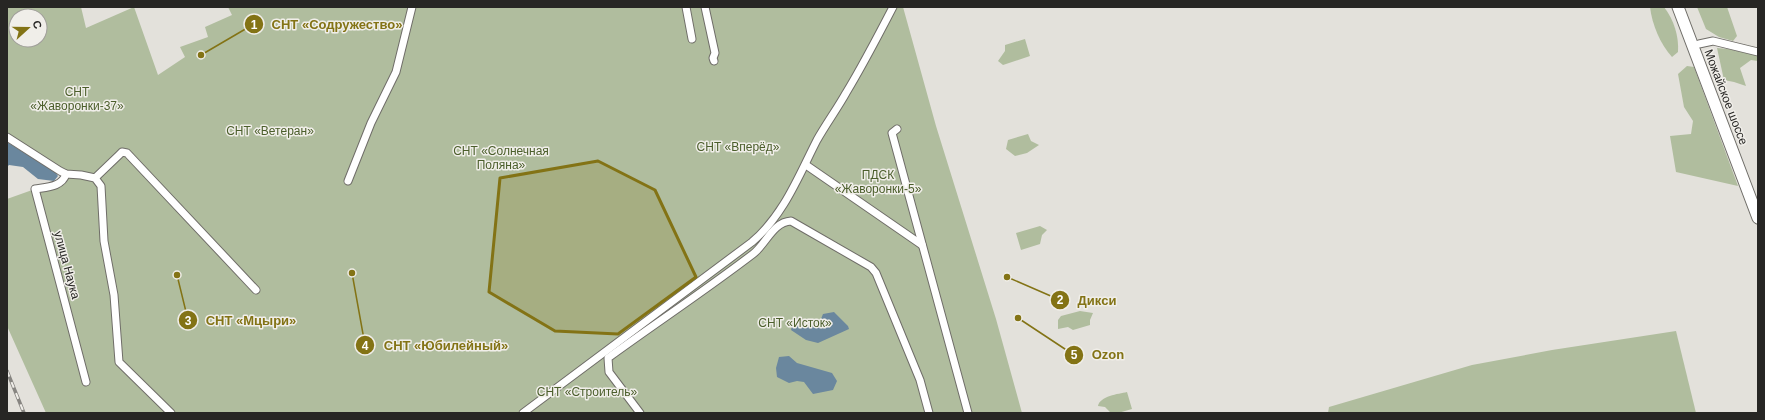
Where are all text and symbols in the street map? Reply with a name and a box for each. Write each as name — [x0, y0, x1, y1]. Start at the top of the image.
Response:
north arrow — [8, 8, 48, 48]
callout: СНТ «Содружество» — [244, 12, 411, 37]
text: СНТ «Содружество» — [272, 17, 402, 32]
text: 1 — [251, 18, 258, 32]
text: С — [30, 19, 44, 30]
street label: Можайское шоссе — [1701, 47, 1751, 147]
park label: СНТ «Жаворонки-37» — [30, 85, 124, 113]
park label: СНТ «Ветеран» — [226, 124, 314, 138]
park label: СНТ «Вперёд» — [697, 140, 780, 154]
park label: СНТ «Солнечная Поляна» — [453, 144, 549, 172]
park label: ПДСК «Жаворонки-5» — [835, 168, 922, 196]
street label: улица Наука — [51, 230, 83, 301]
callout: Дикси — [1050, 288, 1125, 313]
text: 2 — [1057, 293, 1064, 307]
text: Дикси — [1078, 293, 1116, 308]
callout: СНТ «Мцыри» — [178, 308, 305, 333]
text: СНТ «Мцыри» — [206, 313, 296, 328]
text: 3 — [185, 314, 192, 328]
park label: СНТ «Исток» — [758, 316, 832, 330]
callout: СНТ «Юбилейный» — [355, 333, 516, 358]
text: СНТ «Юбилейный» — [384, 338, 508, 353]
text: 4 — [362, 339, 369, 353]
callout: Ozon — [1064, 342, 1132, 367]
text: Ozon — [1092, 347, 1124, 362]
text: 5 — [1071, 348, 1078, 362]
park label: СНТ «Строитель» — [537, 385, 638, 399]

